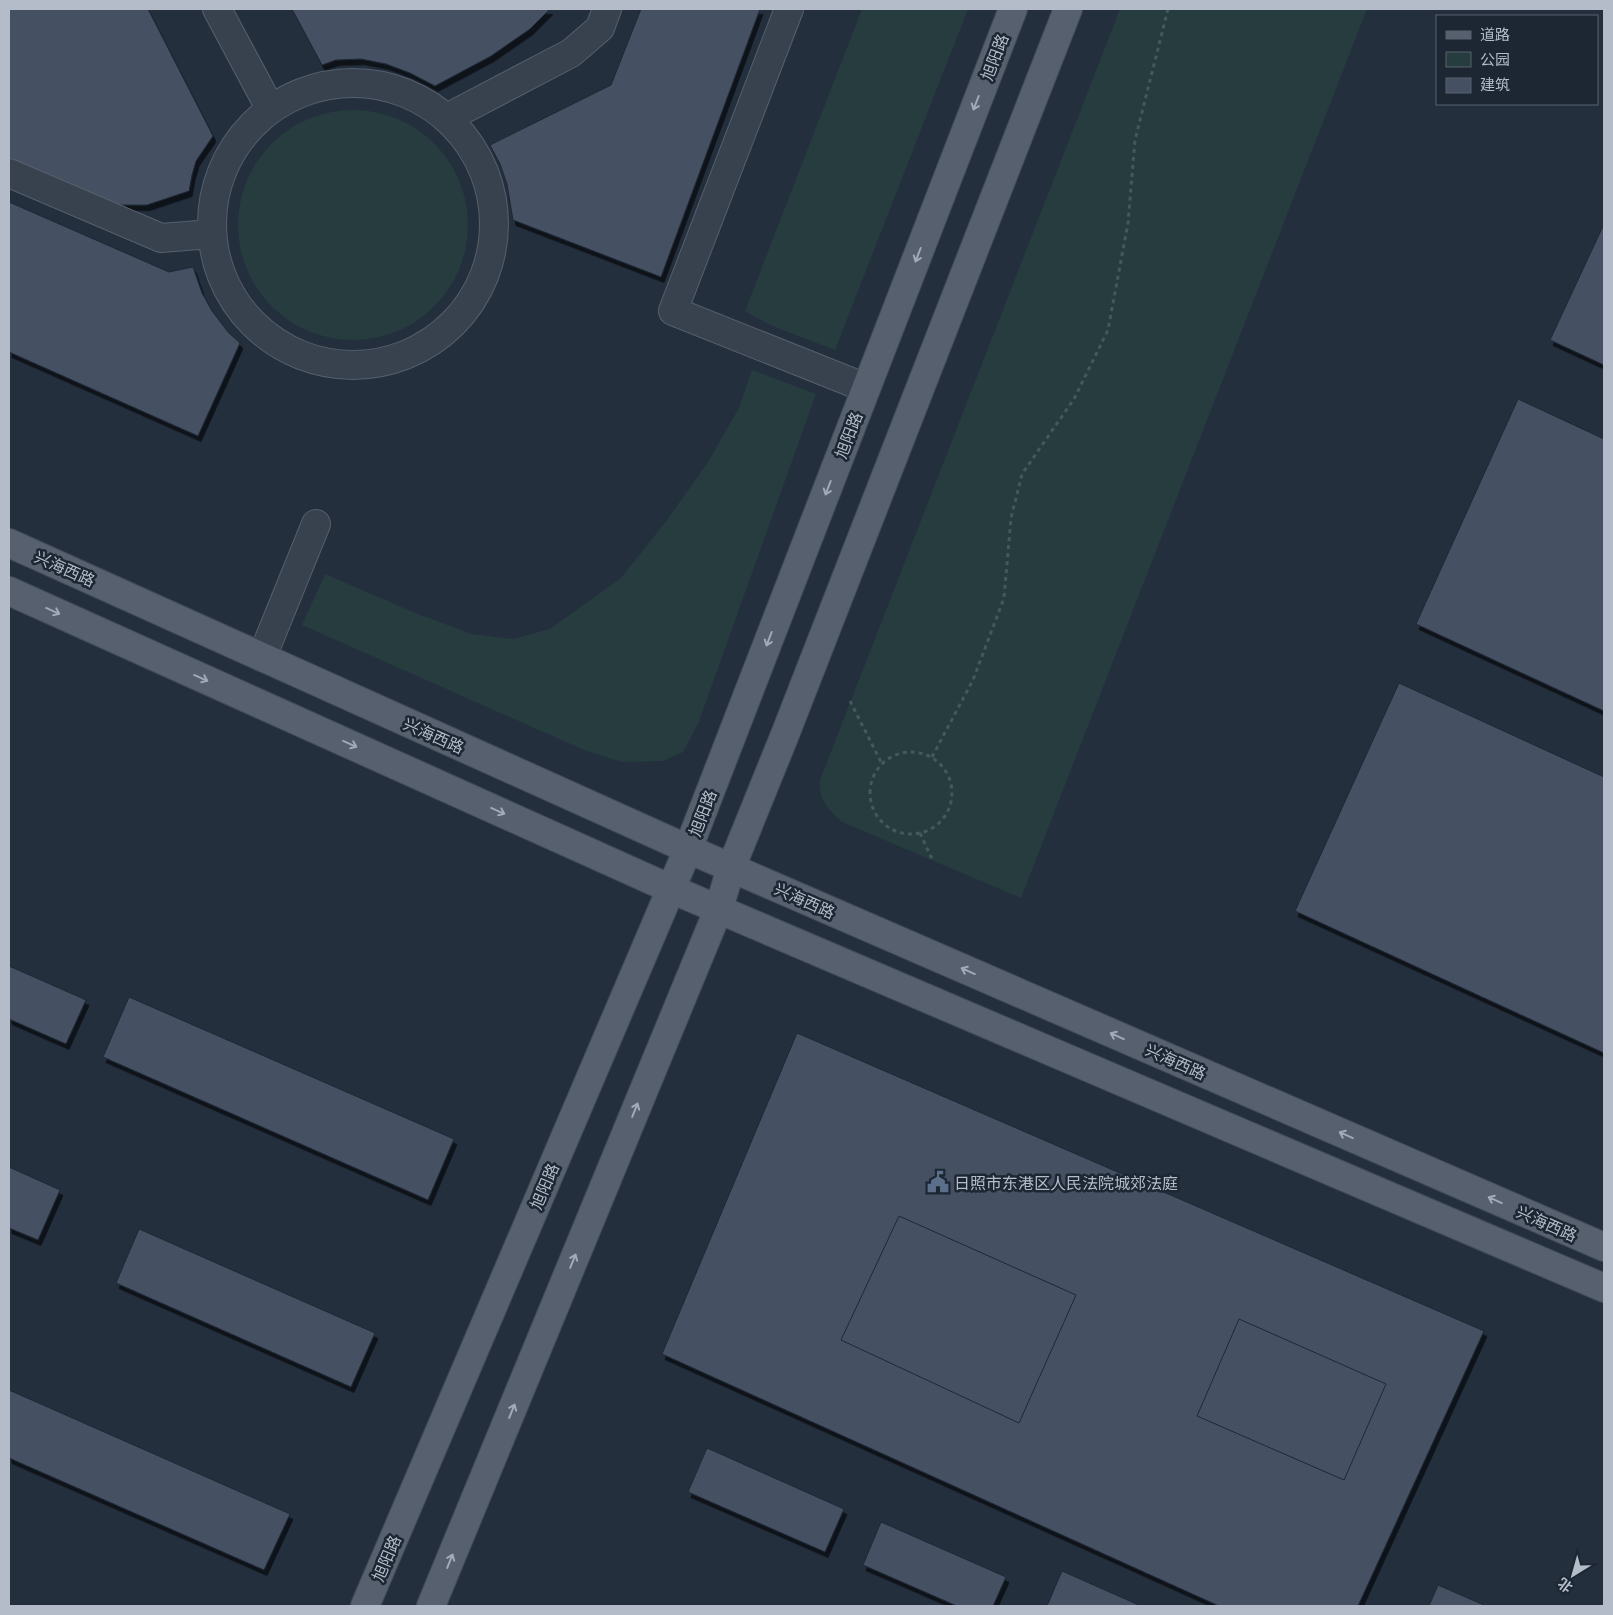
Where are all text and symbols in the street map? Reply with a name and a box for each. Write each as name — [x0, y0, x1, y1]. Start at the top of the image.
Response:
legend — [1436, 15, 1598, 105]
text: 道路 — [1480, 25, 1510, 43]
street label: 旭阳路 — [977, 31, 1011, 83]
text: 公园 — [1480, 50, 1510, 68]
text: 建筑 — [1480, 75, 1510, 93]
one-way arrow — [971, 95, 981, 110]
one-way arrow — [913, 247, 922, 262]
street label: 旭阳路 — [831, 409, 865, 461]
one-way arrow — [822, 480, 832, 495]
street label: 兴海西路 — [32, 546, 98, 590]
one-way arrow — [45, 607, 60, 617]
one-way arrow — [764, 631, 773, 647]
one-way arrow — [193, 673, 208, 683]
street label: 兴海西路 — [401, 713, 467, 757]
one-way arrow — [342, 740, 357, 750]
street label: 旭阳路 — [685, 787, 719, 839]
one-way arrow — [490, 806, 505, 816]
street label: 兴海西路 — [772, 878, 838, 922]
one-way arrow — [961, 965, 976, 975]
one-way arrow — [1110, 1030, 1125, 1040]
street label: 兴海西路 — [1143, 1039, 1209, 1083]
one-way arrow — [632, 1103, 641, 1118]
one-way arrow — [1339, 1130, 1354, 1140]
street label: 旭阳路 — [526, 1160, 562, 1212]
public building icon: 日照市东港区人民法院城郊法庭 — [925, 1169, 951, 1195]
place label: 日照市东港区人民法院城郊法庭 — [954, 1173, 1178, 1192]
one-way arrow — [1488, 1195, 1503, 1204]
street label: 兴海西路 — [1514, 1201, 1580, 1245]
one-way arrow — [569, 1254, 579, 1269]
one-way arrow — [507, 1404, 517, 1419]
street label: 旭阳路 — [368, 1532, 404, 1584]
north arrow — [1548, 1550, 1598, 1600]
one-way arrow — [445, 1554, 455, 1569]
text: 北 — [1554, 1575, 1576, 1597]

